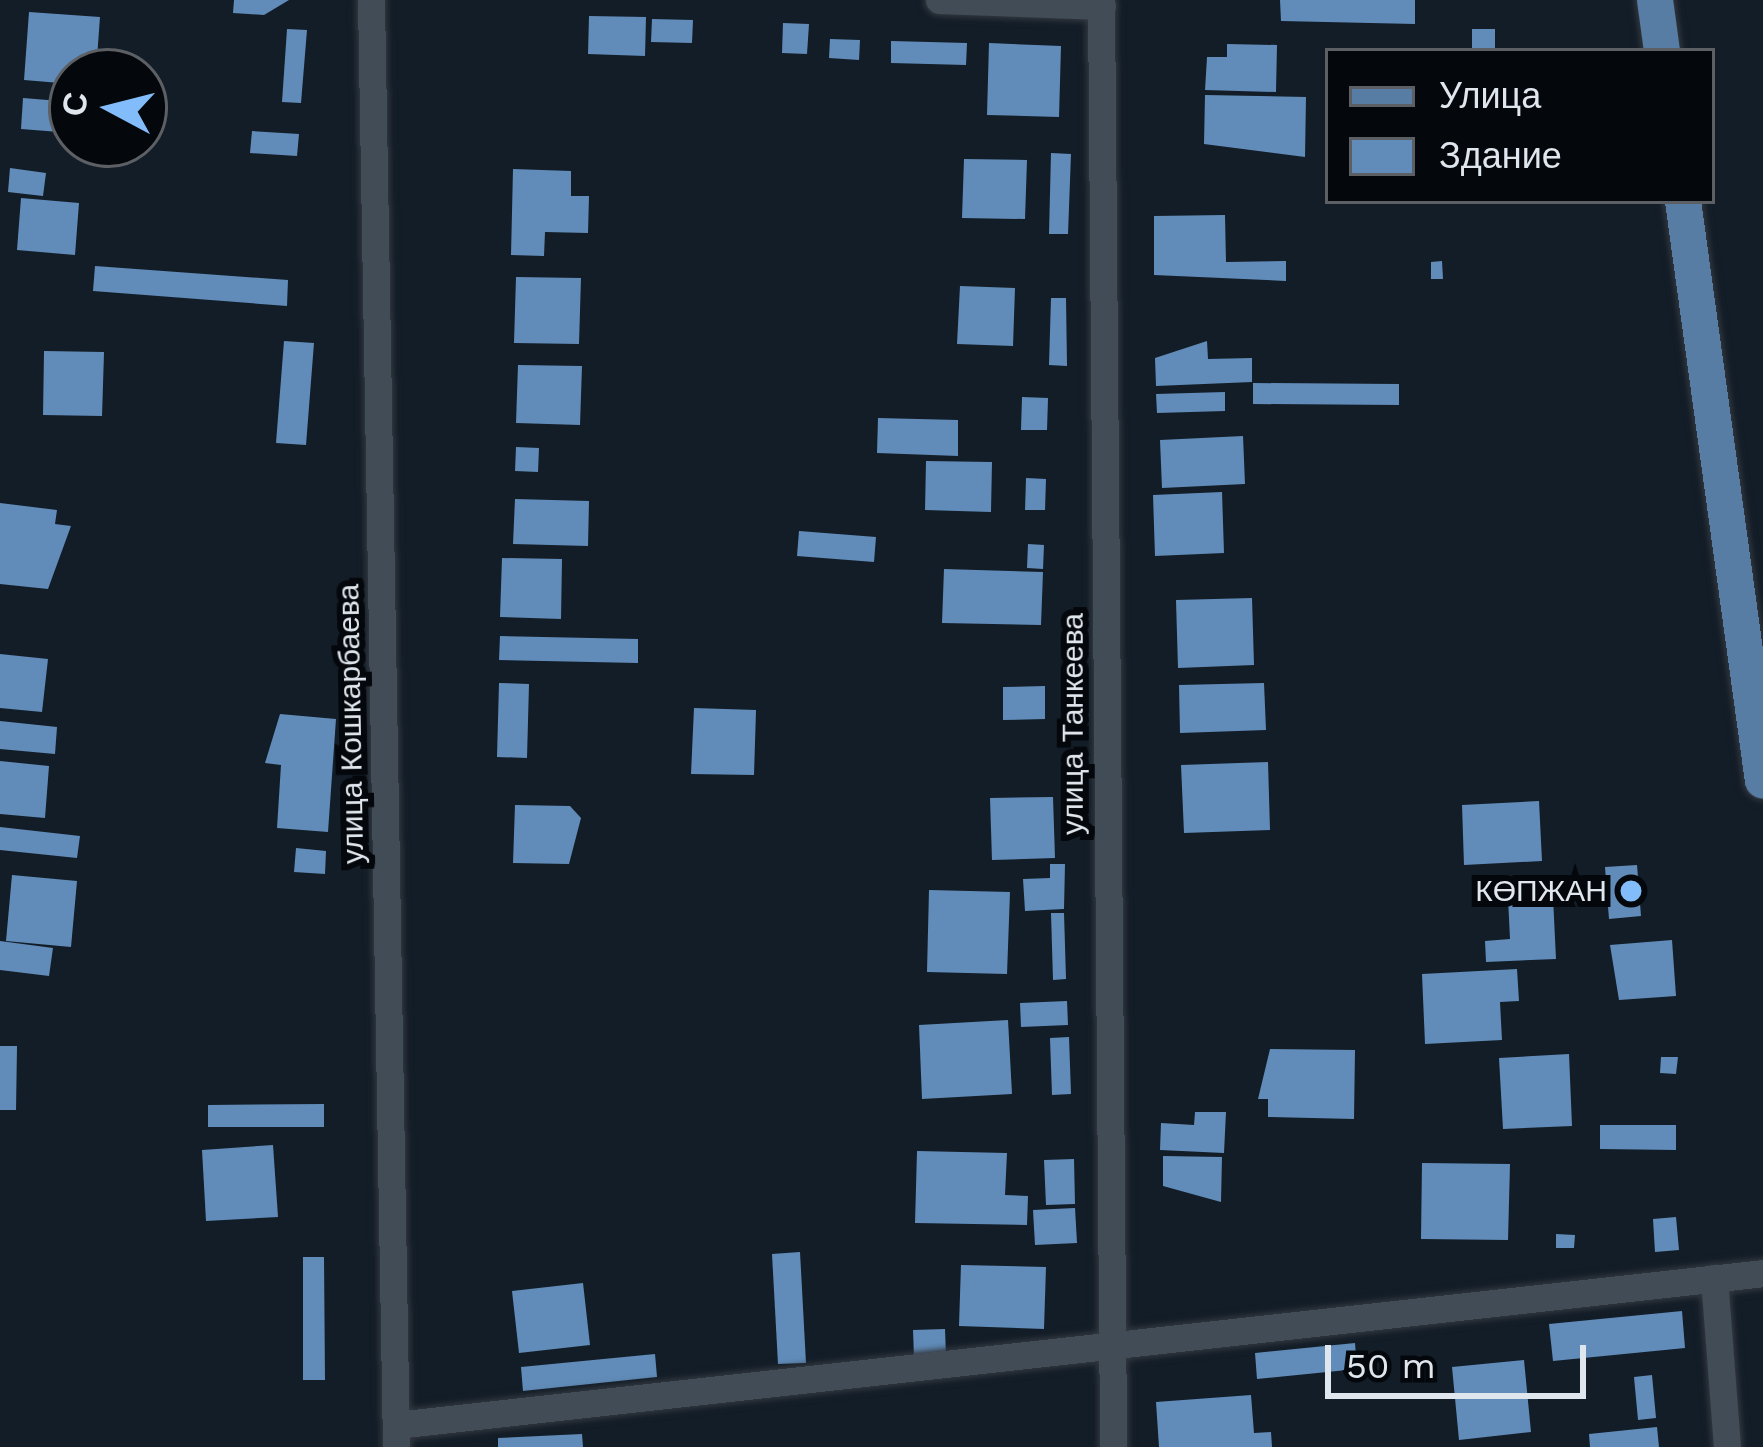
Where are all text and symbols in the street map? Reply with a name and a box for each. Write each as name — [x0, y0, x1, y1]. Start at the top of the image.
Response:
north arrow — [48, 48, 168, 168]
legend — [1325, 48, 1715, 204]
text: Улица — [1439, 75, 1541, 117]
text: С — [54, 90, 96, 118]
text: Здание — [1439, 135, 1562, 177]
street label: улица Кошкарбаева — [331, 584, 371, 864]
street label: улица Танкеева — [1055, 613, 1091, 835]
place label: КӨПЖАН — [1475, 873, 1607, 909]
marker: КӨПЖАН — [1618, 878, 1644, 904]
scale bar — [1331, 1321, 1592, 1395]
text: 50 m — [1346, 1345, 1436, 1387]

